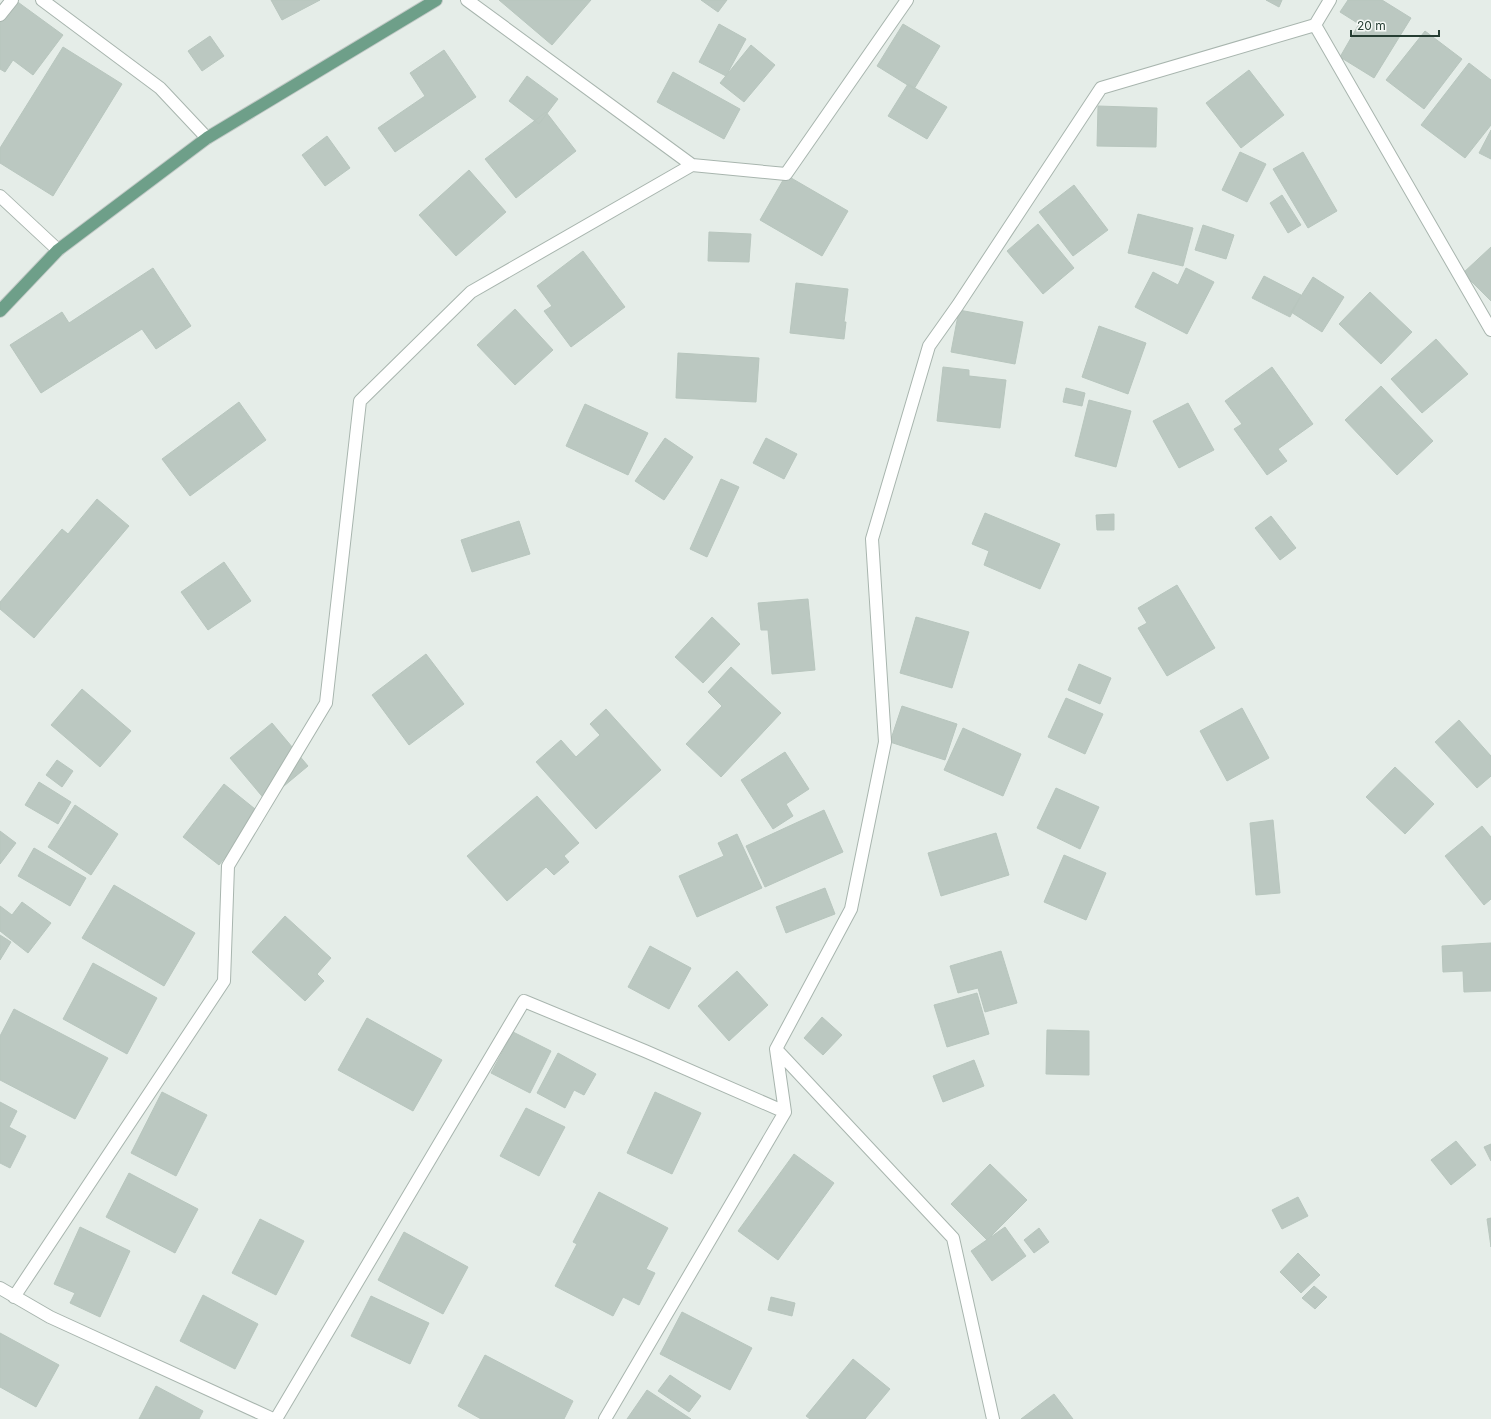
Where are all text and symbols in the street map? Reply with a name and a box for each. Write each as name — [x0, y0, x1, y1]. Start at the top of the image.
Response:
scale bar — [1351, 12, 1439, 38]
text: 20 m — [1357, 18, 1386, 33]

